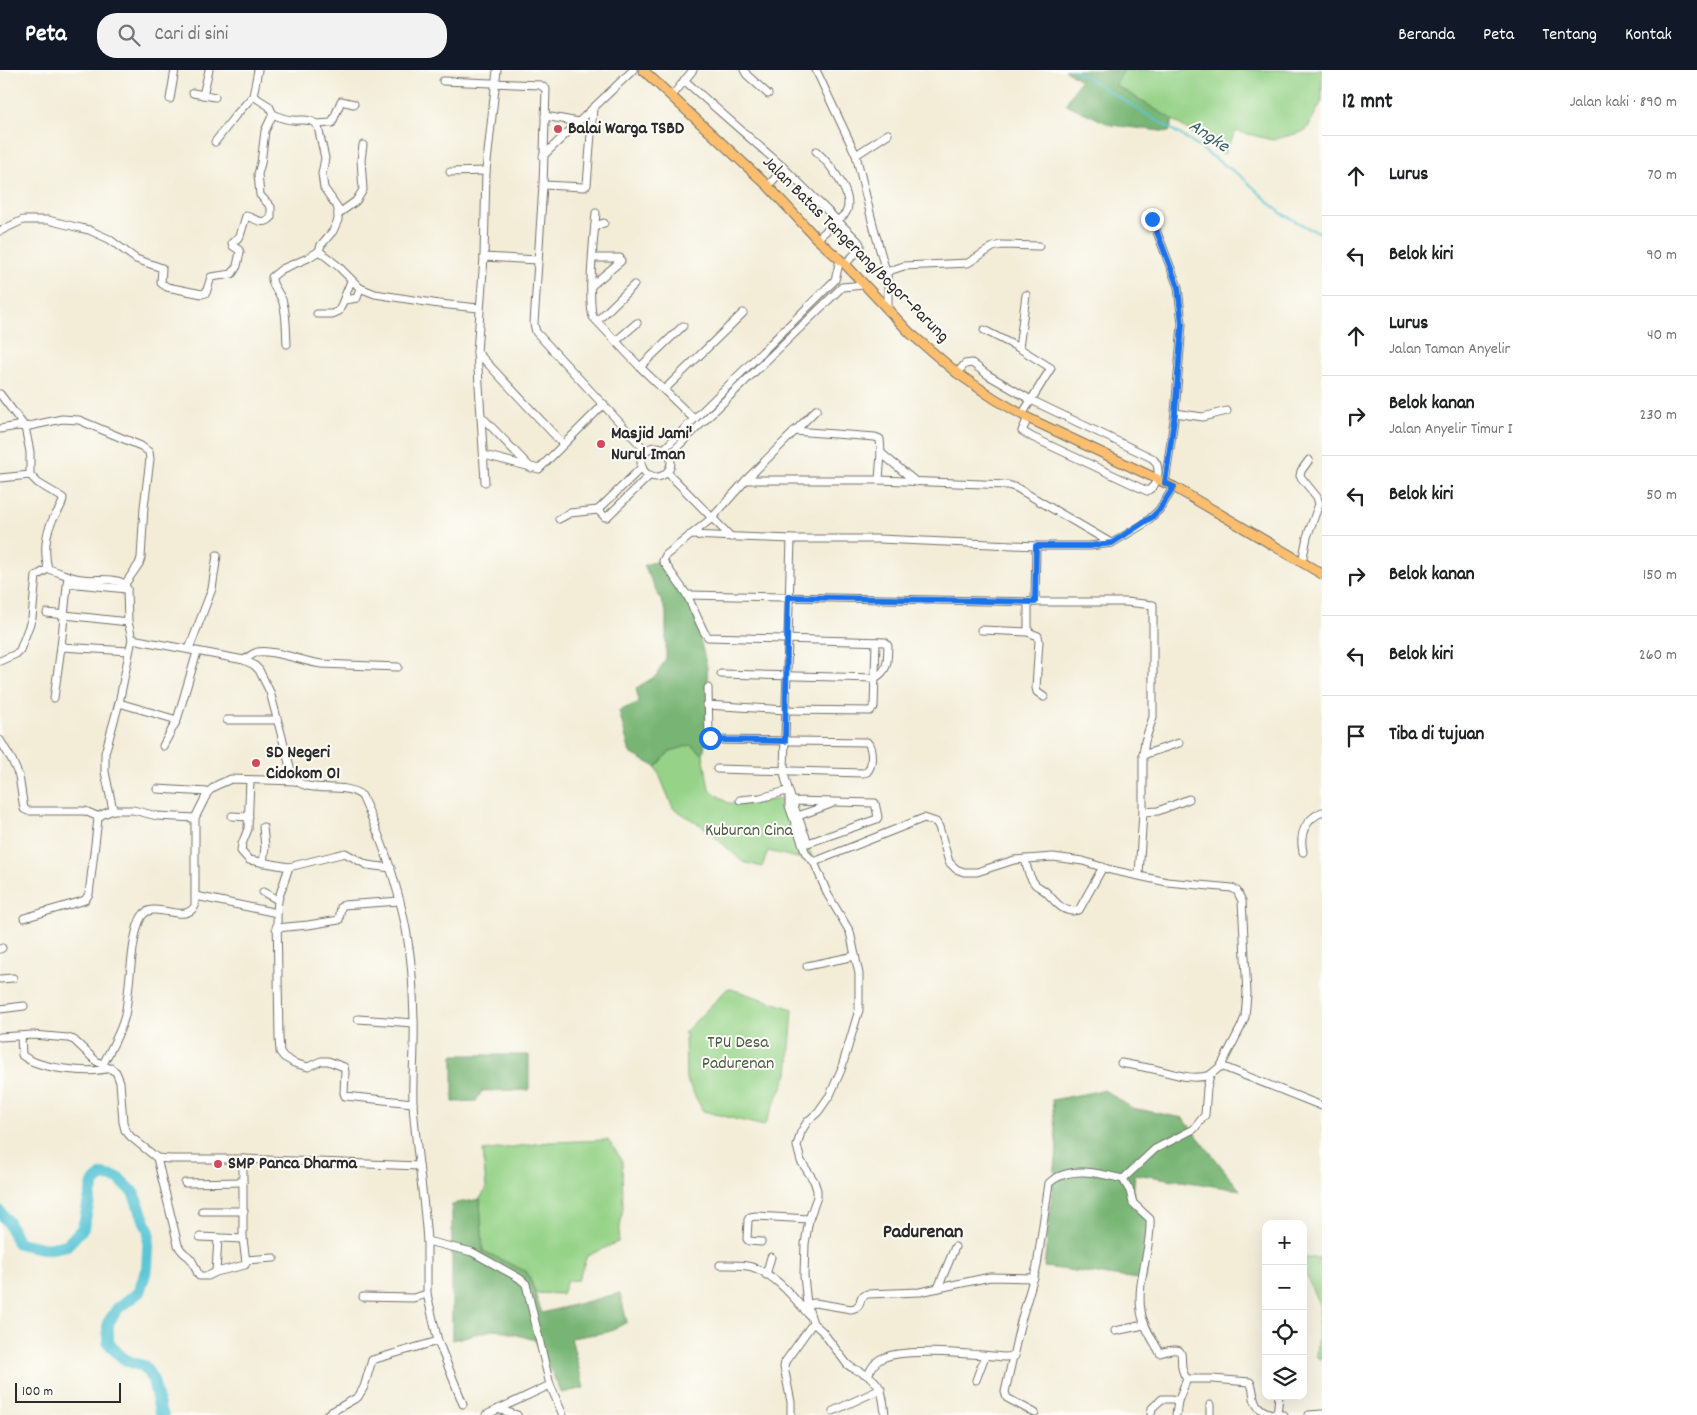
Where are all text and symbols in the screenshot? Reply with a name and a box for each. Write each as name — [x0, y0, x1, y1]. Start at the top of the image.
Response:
search box — [97, 13, 447, 58]
text: Peta — [25, 18, 67, 52]
icon: search — [115, 21, 143, 49]
text: Cari di sini — [155, 22, 228, 49]
text: Beranda — [1398, 23, 1455, 48]
text: Peta — [1483, 23, 1514, 48]
text: Tentang — [1542, 23, 1597, 48]
text: Kontak — [1625, 23, 1672, 48]
text: 12 mnt — [1342, 88, 1392, 118]
text: Jalan kaki · 890 m — [1570, 91, 1677, 114]
water label: Angke — [1182, 114, 1235, 161]
place label: Balai Warga TSBD — [568, 117, 685, 142]
marker: Balai Warga TSBD — [552, 123, 564, 135]
street label: Jalan Batas Tangerang/Bogor–Parung — [756, 151, 954, 349]
icon: ahead — [1342, 162, 1370, 190]
text: Lurus — [1389, 162, 1428, 189]
text: 70 m — [1647, 164, 1677, 187]
route end — [1141, 208, 1164, 231]
icon: left — [1342, 242, 1370, 270]
text: Belok kiri — [1389, 242, 1453, 269]
text: 90 m — [1646, 244, 1677, 267]
text: Lurus — [1389, 311, 1428, 338]
icon: ahead — [1342, 322, 1370, 350]
text: 40 m — [1647, 324, 1677, 347]
text: Jalan Taman Anyelir — [1389, 338, 1510, 361]
text: Belok kanan — [1389, 391, 1475, 418]
icon: right — [1342, 402, 1370, 430]
text: 230 m — [1640, 404, 1677, 427]
text: Jalan Anyelir Timur I — [1389, 418, 1512, 441]
place label: Masjid Jami' Nurul Iman — [611, 422, 692, 468]
marker: Masjid Jami' Nurul Iman — [595, 438, 607, 450]
icon: left — [1342, 482, 1370, 510]
text: Belok kiri — [1389, 482, 1453, 509]
text: 50 m — [1646, 484, 1677, 507]
icon: right — [1342, 562, 1370, 590]
text: Belok kanan — [1389, 562, 1475, 589]
text: 150 m — [1643, 564, 1677, 587]
icon: left — [1342, 642, 1370, 670]
text: Belok kiri — [1389, 642, 1453, 669]
text: 260 m — [1639, 644, 1677, 667]
icon: arrive — [1342, 722, 1370, 750]
text: Tiba di tujuan — [1389, 722, 1484, 749]
route start — [699, 727, 722, 750]
place label: SD Negeri Cidokom 01 — [266, 741, 340, 787]
marker: SD Negeri Cidokom 01 — [250, 757, 262, 769]
park label: Kuburan Cina — [705, 819, 794, 844]
park label: TPU Desa Padurenan — [702, 1031, 774, 1077]
place label: SMP Panca Dharma — [228, 1152, 358, 1177]
marker: SMP Panca Dharma — [212, 1158, 224, 1170]
district label: Padurenan — [883, 1219, 963, 1247]
map controls — [1262, 1220, 1307, 1400]
button: + — [1262, 1220, 1307, 1265]
button: − — [1262, 1265, 1307, 1310]
button: locate — [1262, 1310, 1307, 1355]
button: layers — [1262, 1355, 1307, 1400]
scale bar — [15, 1380, 121, 1403]
text: 100 m — [22, 1382, 53, 1402]

